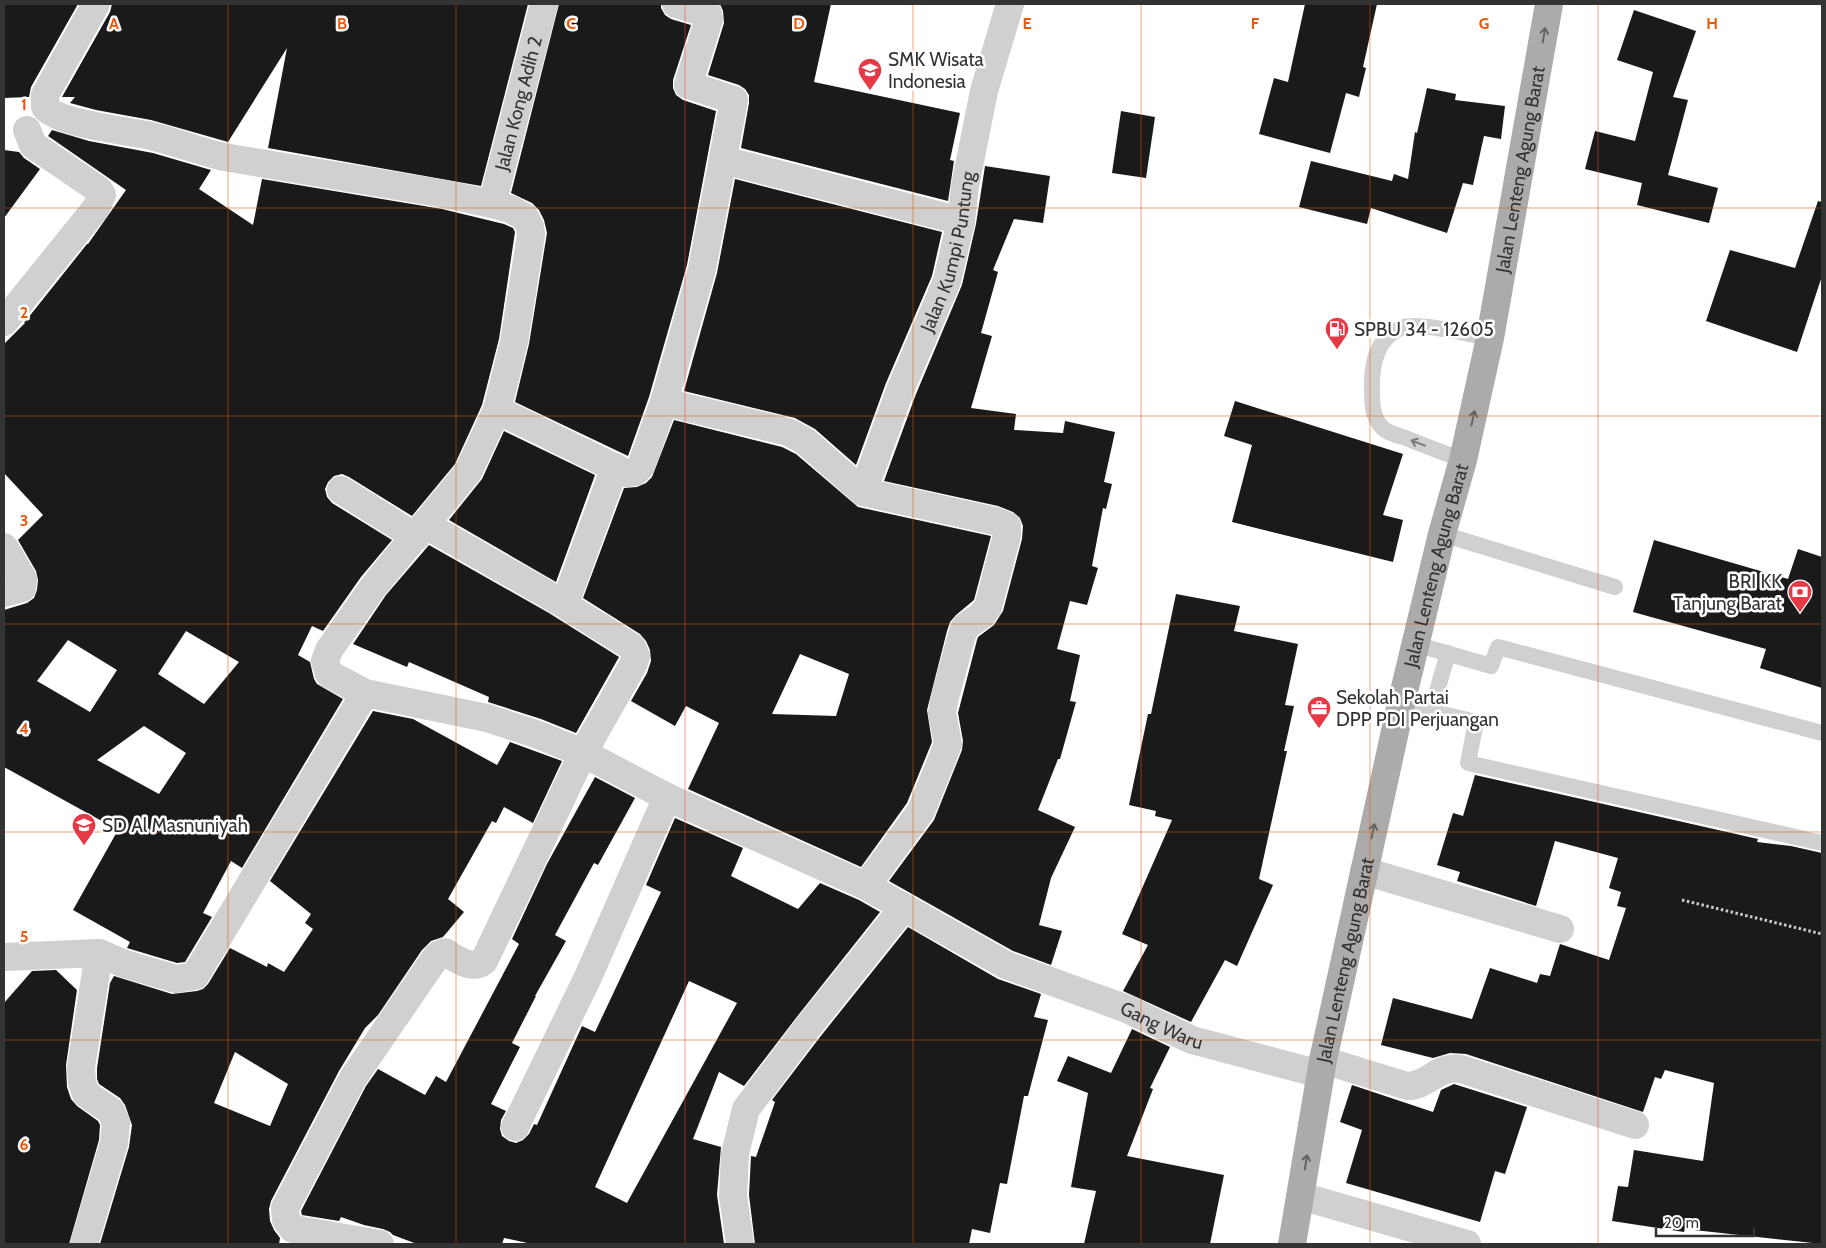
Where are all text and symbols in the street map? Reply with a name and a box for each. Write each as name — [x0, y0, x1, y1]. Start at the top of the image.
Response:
text: A — [109, 14, 119, 33]
text: B — [337, 14, 347, 33]
text: C — [566, 14, 576, 33]
text: D — [793, 14, 805, 33]
text: E — [1022, 14, 1032, 33]
text: F — [1251, 14, 1260, 33]
text: G — [1479, 14, 1489, 33]
text: H — [1706, 14, 1718, 33]
one-way arrow — [1539, 27, 1549, 43]
street label: Jalan Kong Adih 2 — [490, 34, 547, 174]
place label: SMK Wisata Indonesia — [888, 48, 984, 93]
school or university icon: SMK Wisata Indonesia — [857, 57, 883, 91]
street label: Jalan Lenteng Agung Barat — [1491, 64, 1550, 276]
text: 1 — [21, 95, 27, 114]
street label: Jalan Kumpi Puntung — [915, 169, 980, 336]
text: 2 — [20, 303, 28, 322]
fuel station icon: SPBU 34 - 12605 — [1324, 316, 1350, 350]
place label: SPBU 34 - 12605 — [1354, 318, 1494, 341]
one-way arrow — [1468, 410, 1478, 426]
one-way arrow — [1410, 438, 1426, 447]
street label: Jalan Lenteng Agung Barat — [1399, 460, 1474, 671]
text: 3 — [20, 511, 28, 530]
place label: BRI KK Tanjung Barat — [1673, 570, 1783, 615]
bank icon: BRI KK Tanjung Barat — [1787, 579, 1813, 613]
place label: Sekolah Partai DPP PDI Perjuangan — [1336, 686, 1499, 731]
office icon: Sekolah Partai DPP PDI Perjuangan — [1306, 695, 1332, 729]
text: 4 — [19, 719, 29, 738]
school or university icon: SD Al Masnuniyah — [71, 812, 97, 846]
place label: SD Al Masnuniyah — [102, 814, 248, 837]
one-way arrow — [1369, 823, 1378, 839]
street label: Jalan Lenteng Agung Barat — [1312, 855, 1379, 1066]
text: 5 — [20, 927, 28, 946]
street label: Gang Waru — [1117, 997, 1205, 1054]
text: 6 — [20, 1135, 29, 1154]
one-way arrow — [1302, 1154, 1312, 1170]
scale bar — [1656, 1206, 1754, 1238]
text: 20 m — [1664, 1214, 1699, 1232]

